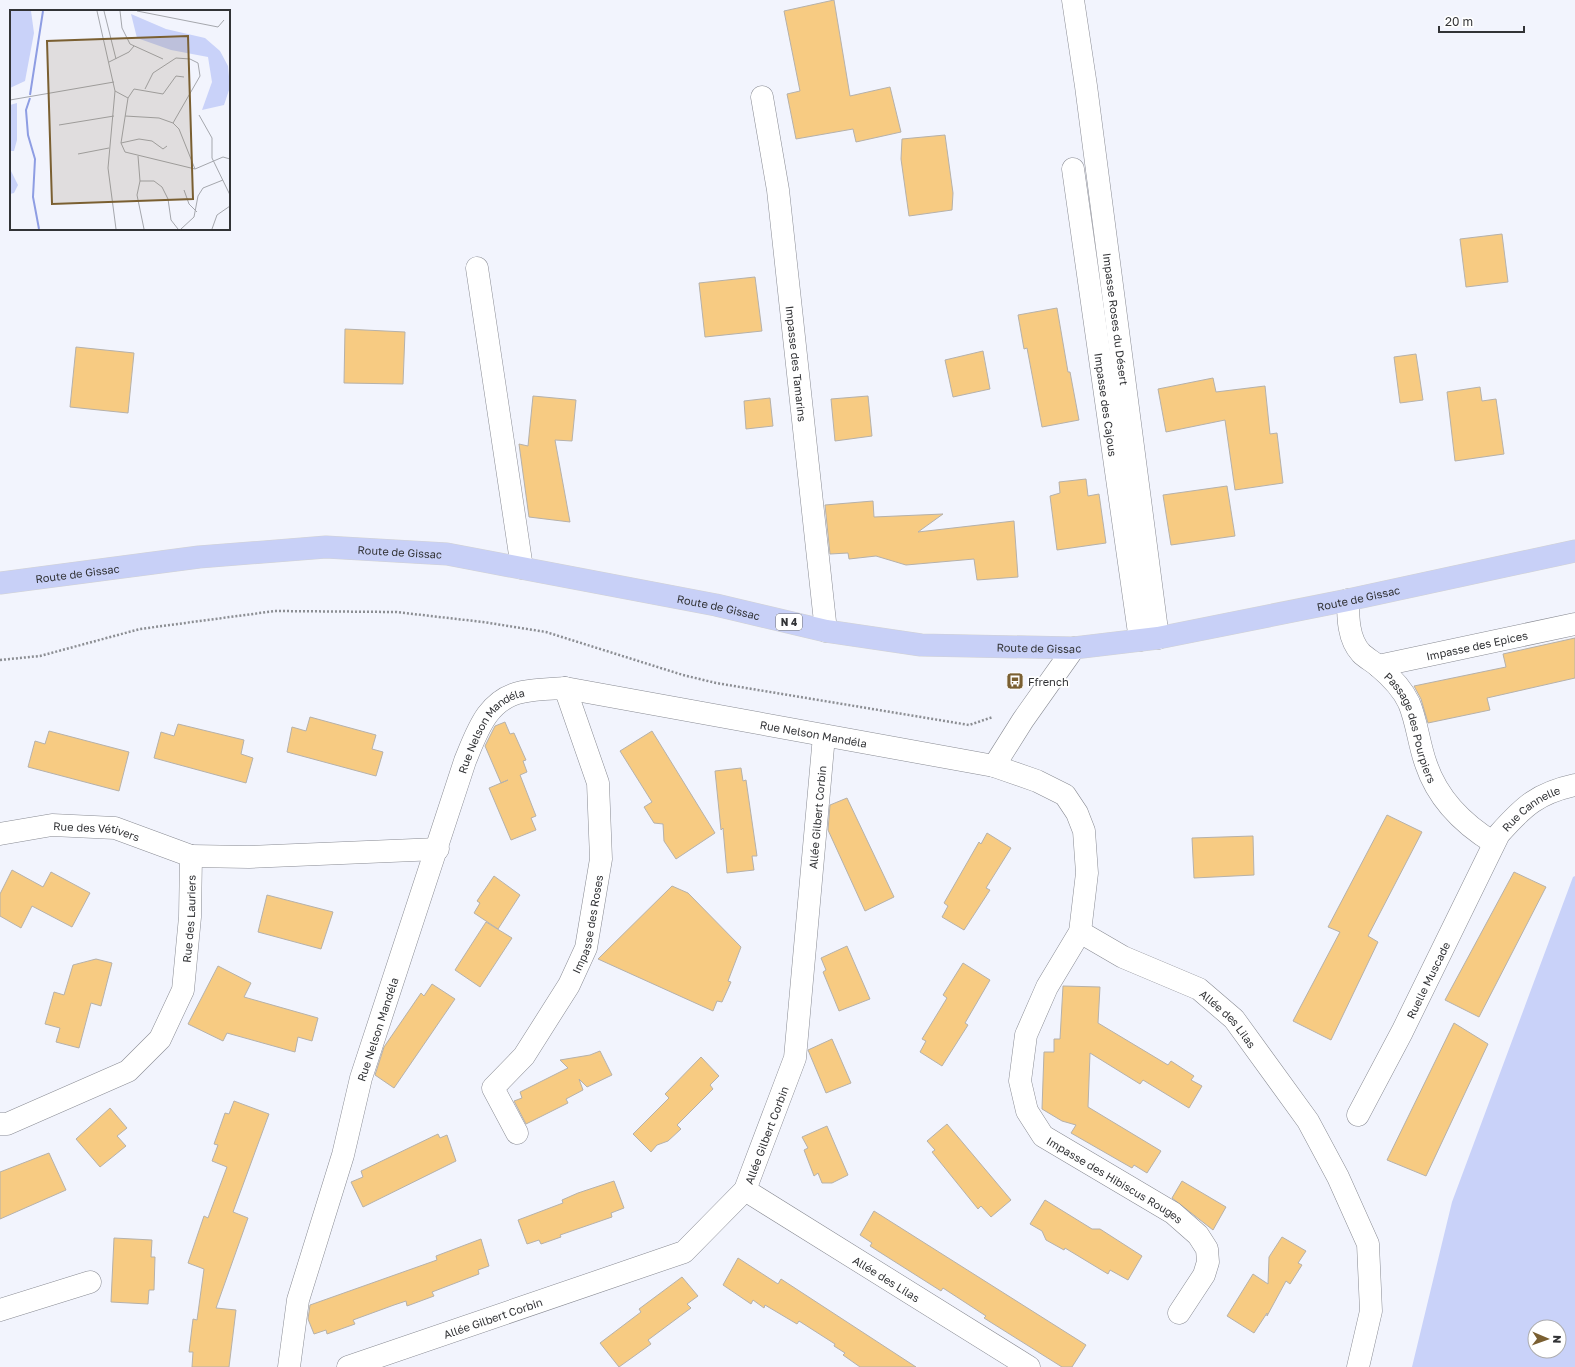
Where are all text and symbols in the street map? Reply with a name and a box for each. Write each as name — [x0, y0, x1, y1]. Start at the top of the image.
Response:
scale bar — [1439, 8, 1524, 34]
inset map — [10, 10, 230, 230]
text: 20 m — [1445, 14, 1473, 29]
street label: Impasse Roses du Désert — [1101, 252, 1131, 386]
street label: Impasse des Tamarins — [784, 305, 810, 422]
street label: Impasse des Cajous — [1093, 352, 1120, 457]
street label: Route de Gissac — [357, 542, 442, 560]
street label: Route de Gissac — [34, 561, 120, 585]
street label: Route de Gissac — [1315, 582, 1401, 613]
street label: Route de Gissac — [676, 591, 762, 622]
road number: N 4 — [776, 614, 802, 630]
street label: Impasse des Epices — [1425, 628, 1529, 662]
street label: Route de Gissac — [996, 640, 1082, 655]
street label: Passage des Pourpiers — [1382, 669, 1439, 785]
bus stop icon: Ffrench — [1005, 671, 1025, 691]
place label: Ffrench — [1028, 675, 1069, 688]
street label: Rue Nelson Mandéla — [455, 685, 526, 775]
street label: Rue Nelson Mandéla — [759, 717, 868, 749]
street label: Allée Gilbert Corbin — [806, 765, 828, 869]
street label: Rue Cannelle — [1499, 783, 1562, 833]
street label: Rue des Vétivers — [53, 819, 142, 843]
street label: Impasse des Roses — [569, 874, 605, 975]
street label: Rue des Lauriers — [179, 875, 197, 963]
street label: Ruelle Muscade — [1403, 939, 1452, 1020]
street label: Rue Nelson Mandéla — [354, 975, 400, 1083]
street label: Allée des Lilas — [1198, 986, 1259, 1050]
street label: Allée Gilbert Corbin — [741, 1084, 790, 1186]
street label: Impasse des Hibiscus Rouges — [1045, 1133, 1186, 1226]
street label: Allée des Lilas — [851, 1253, 923, 1304]
street label: Allée Gilbert Corbin — [442, 1295, 544, 1340]
north arrow — [1527, 1319, 1567, 1359]
text: N — [1551, 1335, 1564, 1344]

